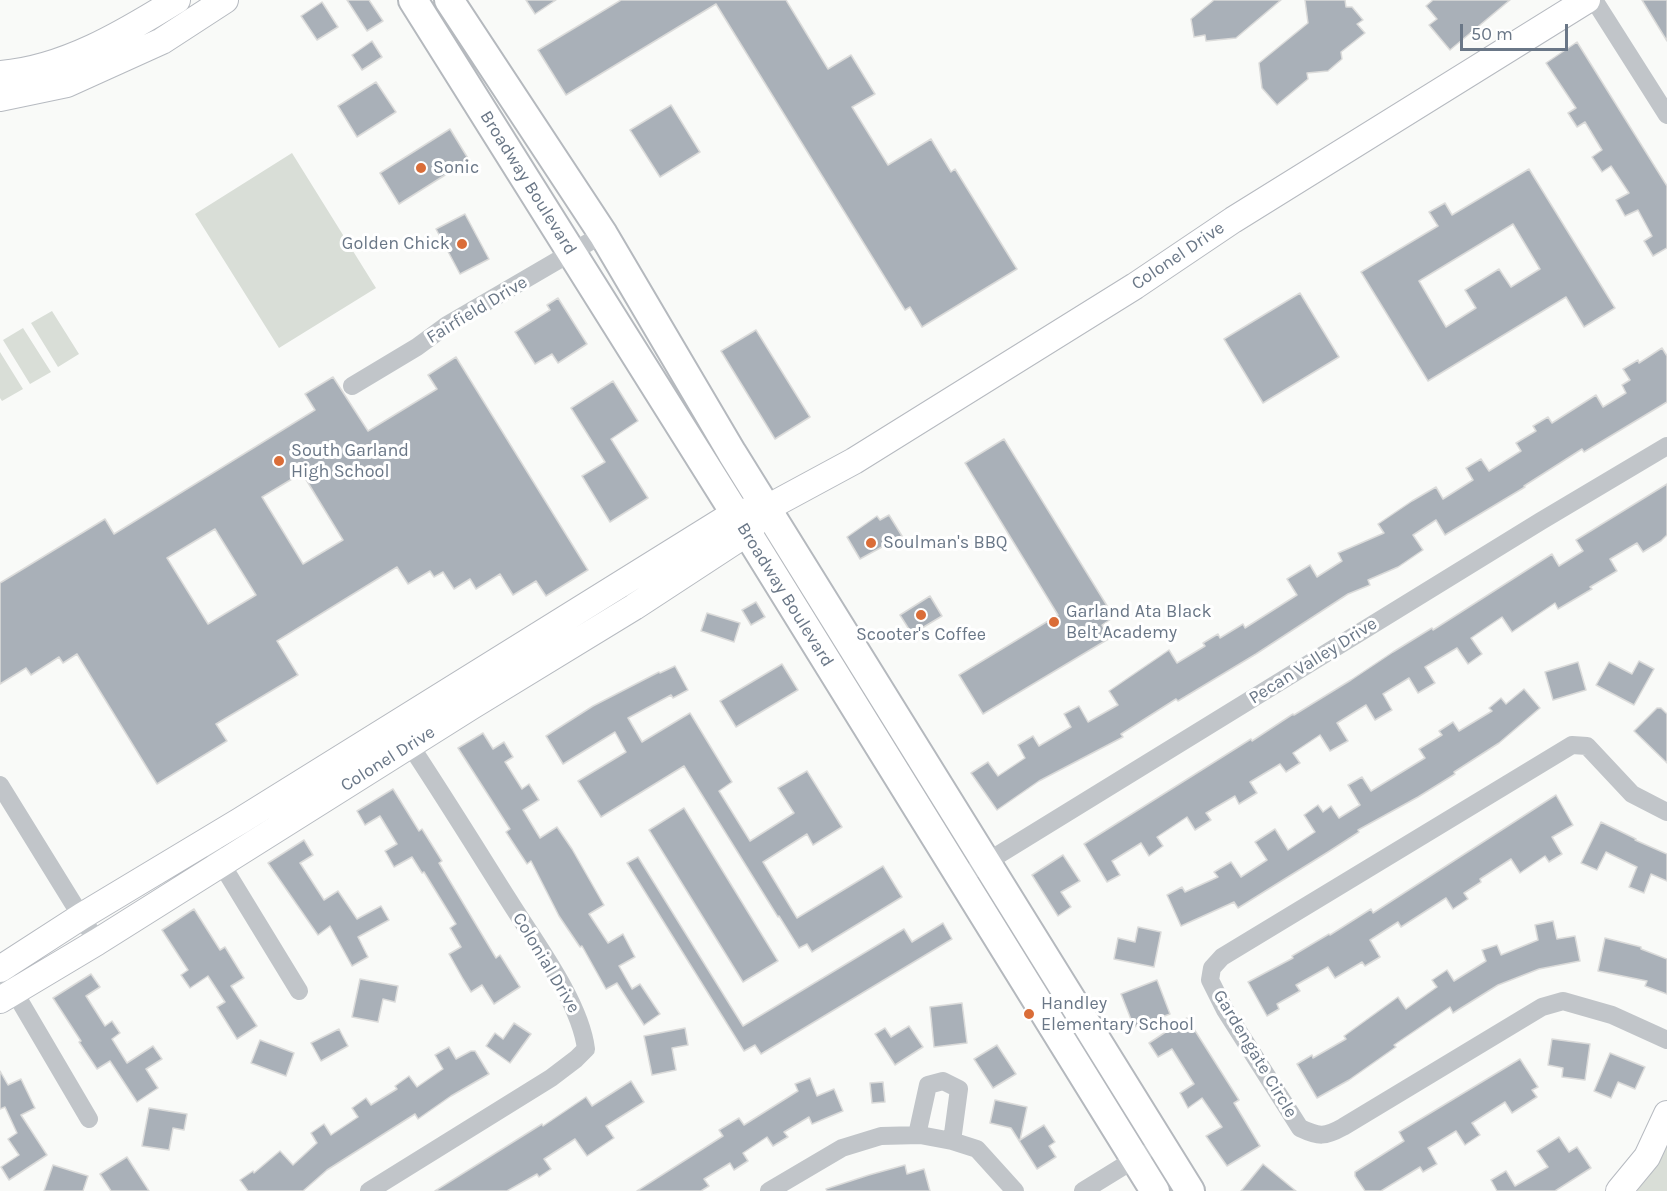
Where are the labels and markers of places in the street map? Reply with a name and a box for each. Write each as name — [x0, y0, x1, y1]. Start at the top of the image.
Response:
place label: Sonic — [433, 157, 479, 179]
marker: Sonic — [414, 161, 428, 175]
place label: Golden Chick — [342, 233, 450, 255]
marker: Golden Chick — [455, 237, 469, 251]
place label: South Garland High School — [291, 440, 409, 482]
marker: South Garland High School — [272, 454, 286, 468]
place label: Soulman's BBQ — [883, 532, 1008, 554]
marker: Soulman's BBQ — [864, 536, 878, 550]
place label: Garland Ata Black Belt Academy — [1066, 601, 1212, 644]
marker: Scooter's Coffee — [914, 608, 928, 622]
marker: Garland Ata Black Belt Academy — [1047, 615, 1061, 629]
place label: Scooter's Coffee — [856, 624, 986, 646]
place label: Handley Elementary School — [1041, 993, 1194, 1036]
marker: Handley Elementary School — [1022, 1007, 1036, 1021]

